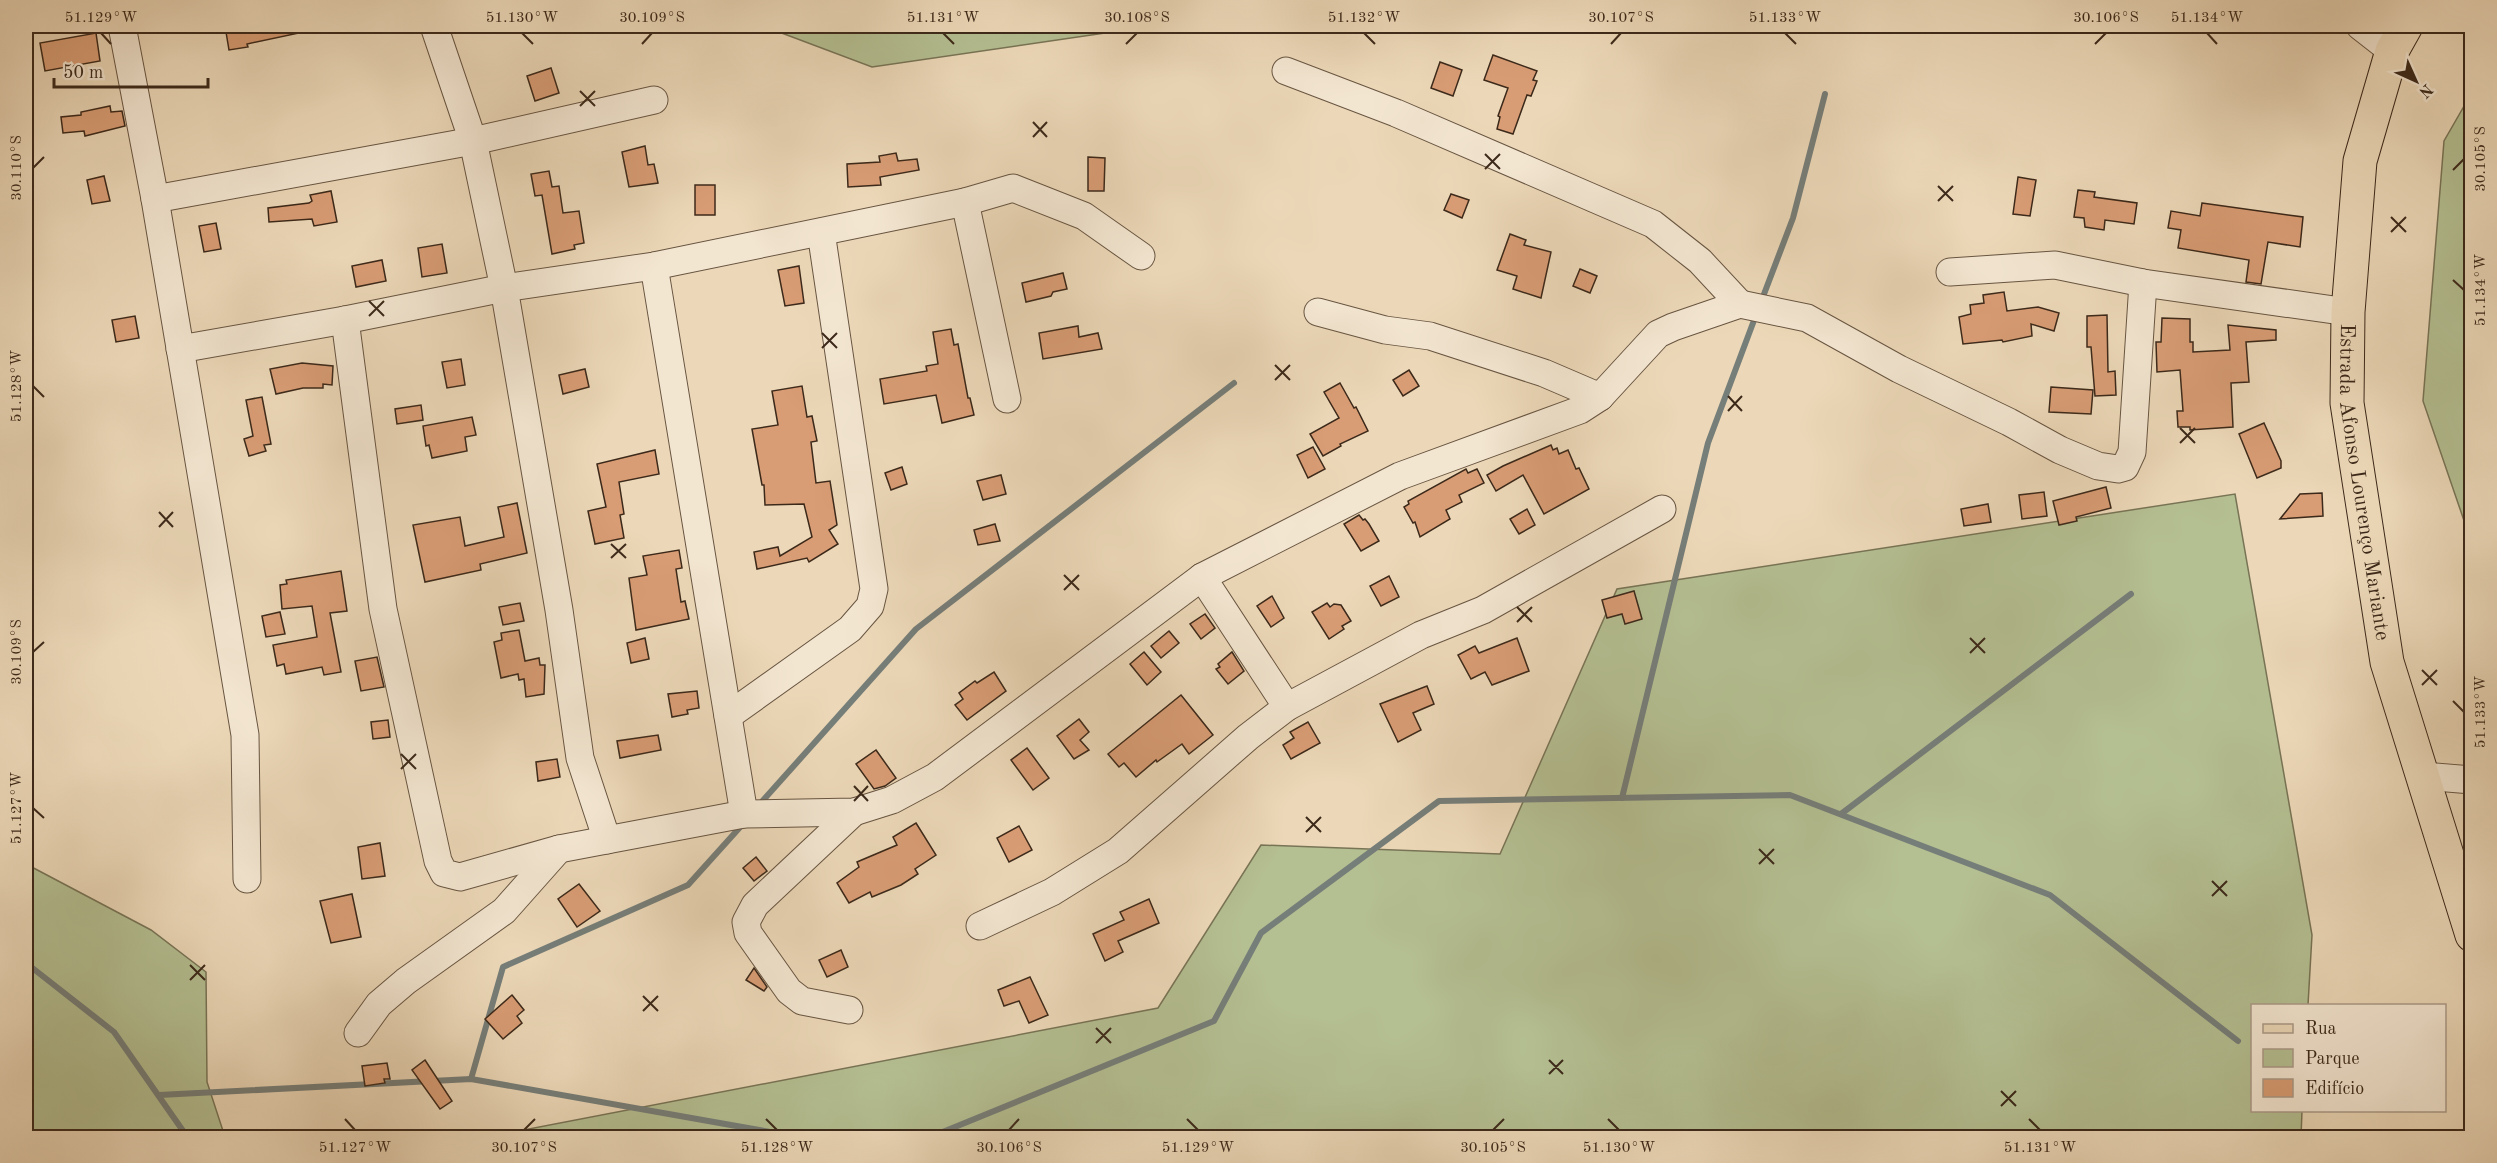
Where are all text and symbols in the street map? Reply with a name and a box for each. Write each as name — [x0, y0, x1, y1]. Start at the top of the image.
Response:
text: 51.129°W — [65, 11, 137, 26]
text: 51.130°W — [486, 11, 558, 26]
text: 30.109°S — [619, 11, 685, 26]
text: 51.131°W — [907, 11, 979, 26]
text: 30.108°S — [1104, 11, 1170, 26]
text: 51.132°W — [1328, 11, 1400, 26]
text: 30.107°S — [1588, 11, 1654, 26]
text: 51.133°W — [1749, 11, 1821, 26]
text: 30.106°S — [2073, 11, 2139, 26]
text: 51.134°W — [2171, 11, 2243, 26]
scale bar — [54, 51, 208, 89]
north arrow — [2386, 51, 2446, 111]
text: 50 m — [63, 64, 103, 82]
text: N — [2415, 80, 2435, 101]
text: 30.105°S — [2474, 126, 2489, 192]
text: 30.110°S — [10, 135, 25, 201]
text: 51.134°W — [2474, 254, 2489, 326]
street label: Estrada Afonso Lourenço Mariante — [2335, 324, 2393, 642]
text: 51.128°W — [10, 350, 25, 422]
text: 30.109°S — [10, 619, 25, 685]
text: 51.133°W — [2474, 676, 2489, 748]
text: 51.127°W — [10, 772, 25, 844]
legend — [2251, 1004, 2446, 1112]
text: Rua — [2305, 1020, 2336, 1038]
text: Parque — [2305, 1050, 2360, 1068]
text: Edifício — [2305, 1080, 2364, 1098]
text: 51.127°W — [319, 1141, 391, 1156]
text: 30.107°S — [491, 1141, 557, 1156]
text: 51.128°W — [741, 1141, 813, 1156]
text: 30.106°S — [976, 1141, 1042, 1156]
text: 51.129°W — [1162, 1141, 1234, 1156]
text: 30.105°S — [1460, 1141, 1526, 1156]
text: 51.130°W — [1583, 1141, 1655, 1156]
text: 51.131°W — [2004, 1141, 2076, 1156]

